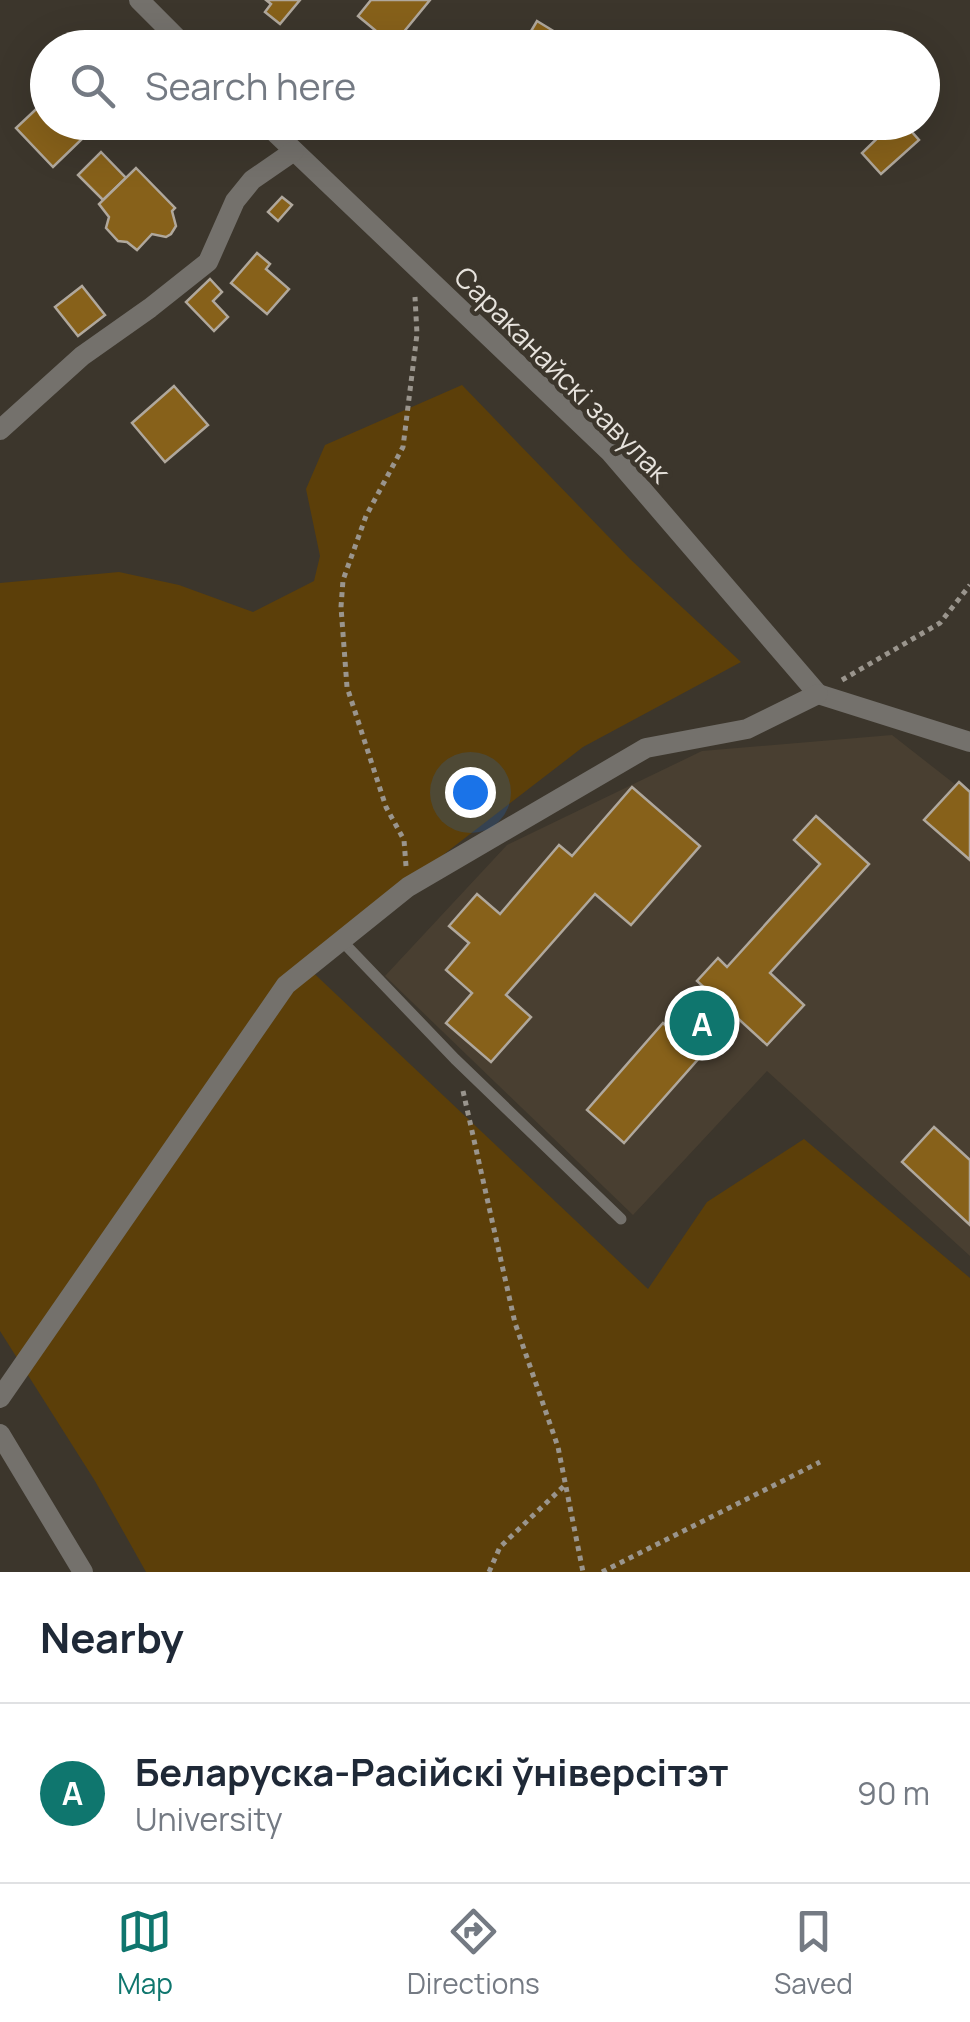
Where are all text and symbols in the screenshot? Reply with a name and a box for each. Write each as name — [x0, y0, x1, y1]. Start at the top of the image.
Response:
search box — [30, 30, 940, 140]
icon: search — [65, 58, 120, 113]
text: Search here — [145, 59, 356, 111]
street label: Сараканайскі завулак — [447, 258, 680, 491]
your location — [445, 767, 496, 818]
pin: A — [670, 986, 734, 1060]
text: Nearby — [40, 1608, 184, 1666]
text: Беларуска-Расійскі ўніверсітэт — [135, 1745, 729, 1797]
text: A — [62, 1771, 83, 1815]
text: 90 m — [857, 1771, 930, 1815]
text: University — [135, 1797, 283, 1841]
tab: Map — [117, 1904, 173, 2002]
tab: Directions — [407, 1904, 540, 2002]
tab: Saved — [774, 1904, 853, 2002]

